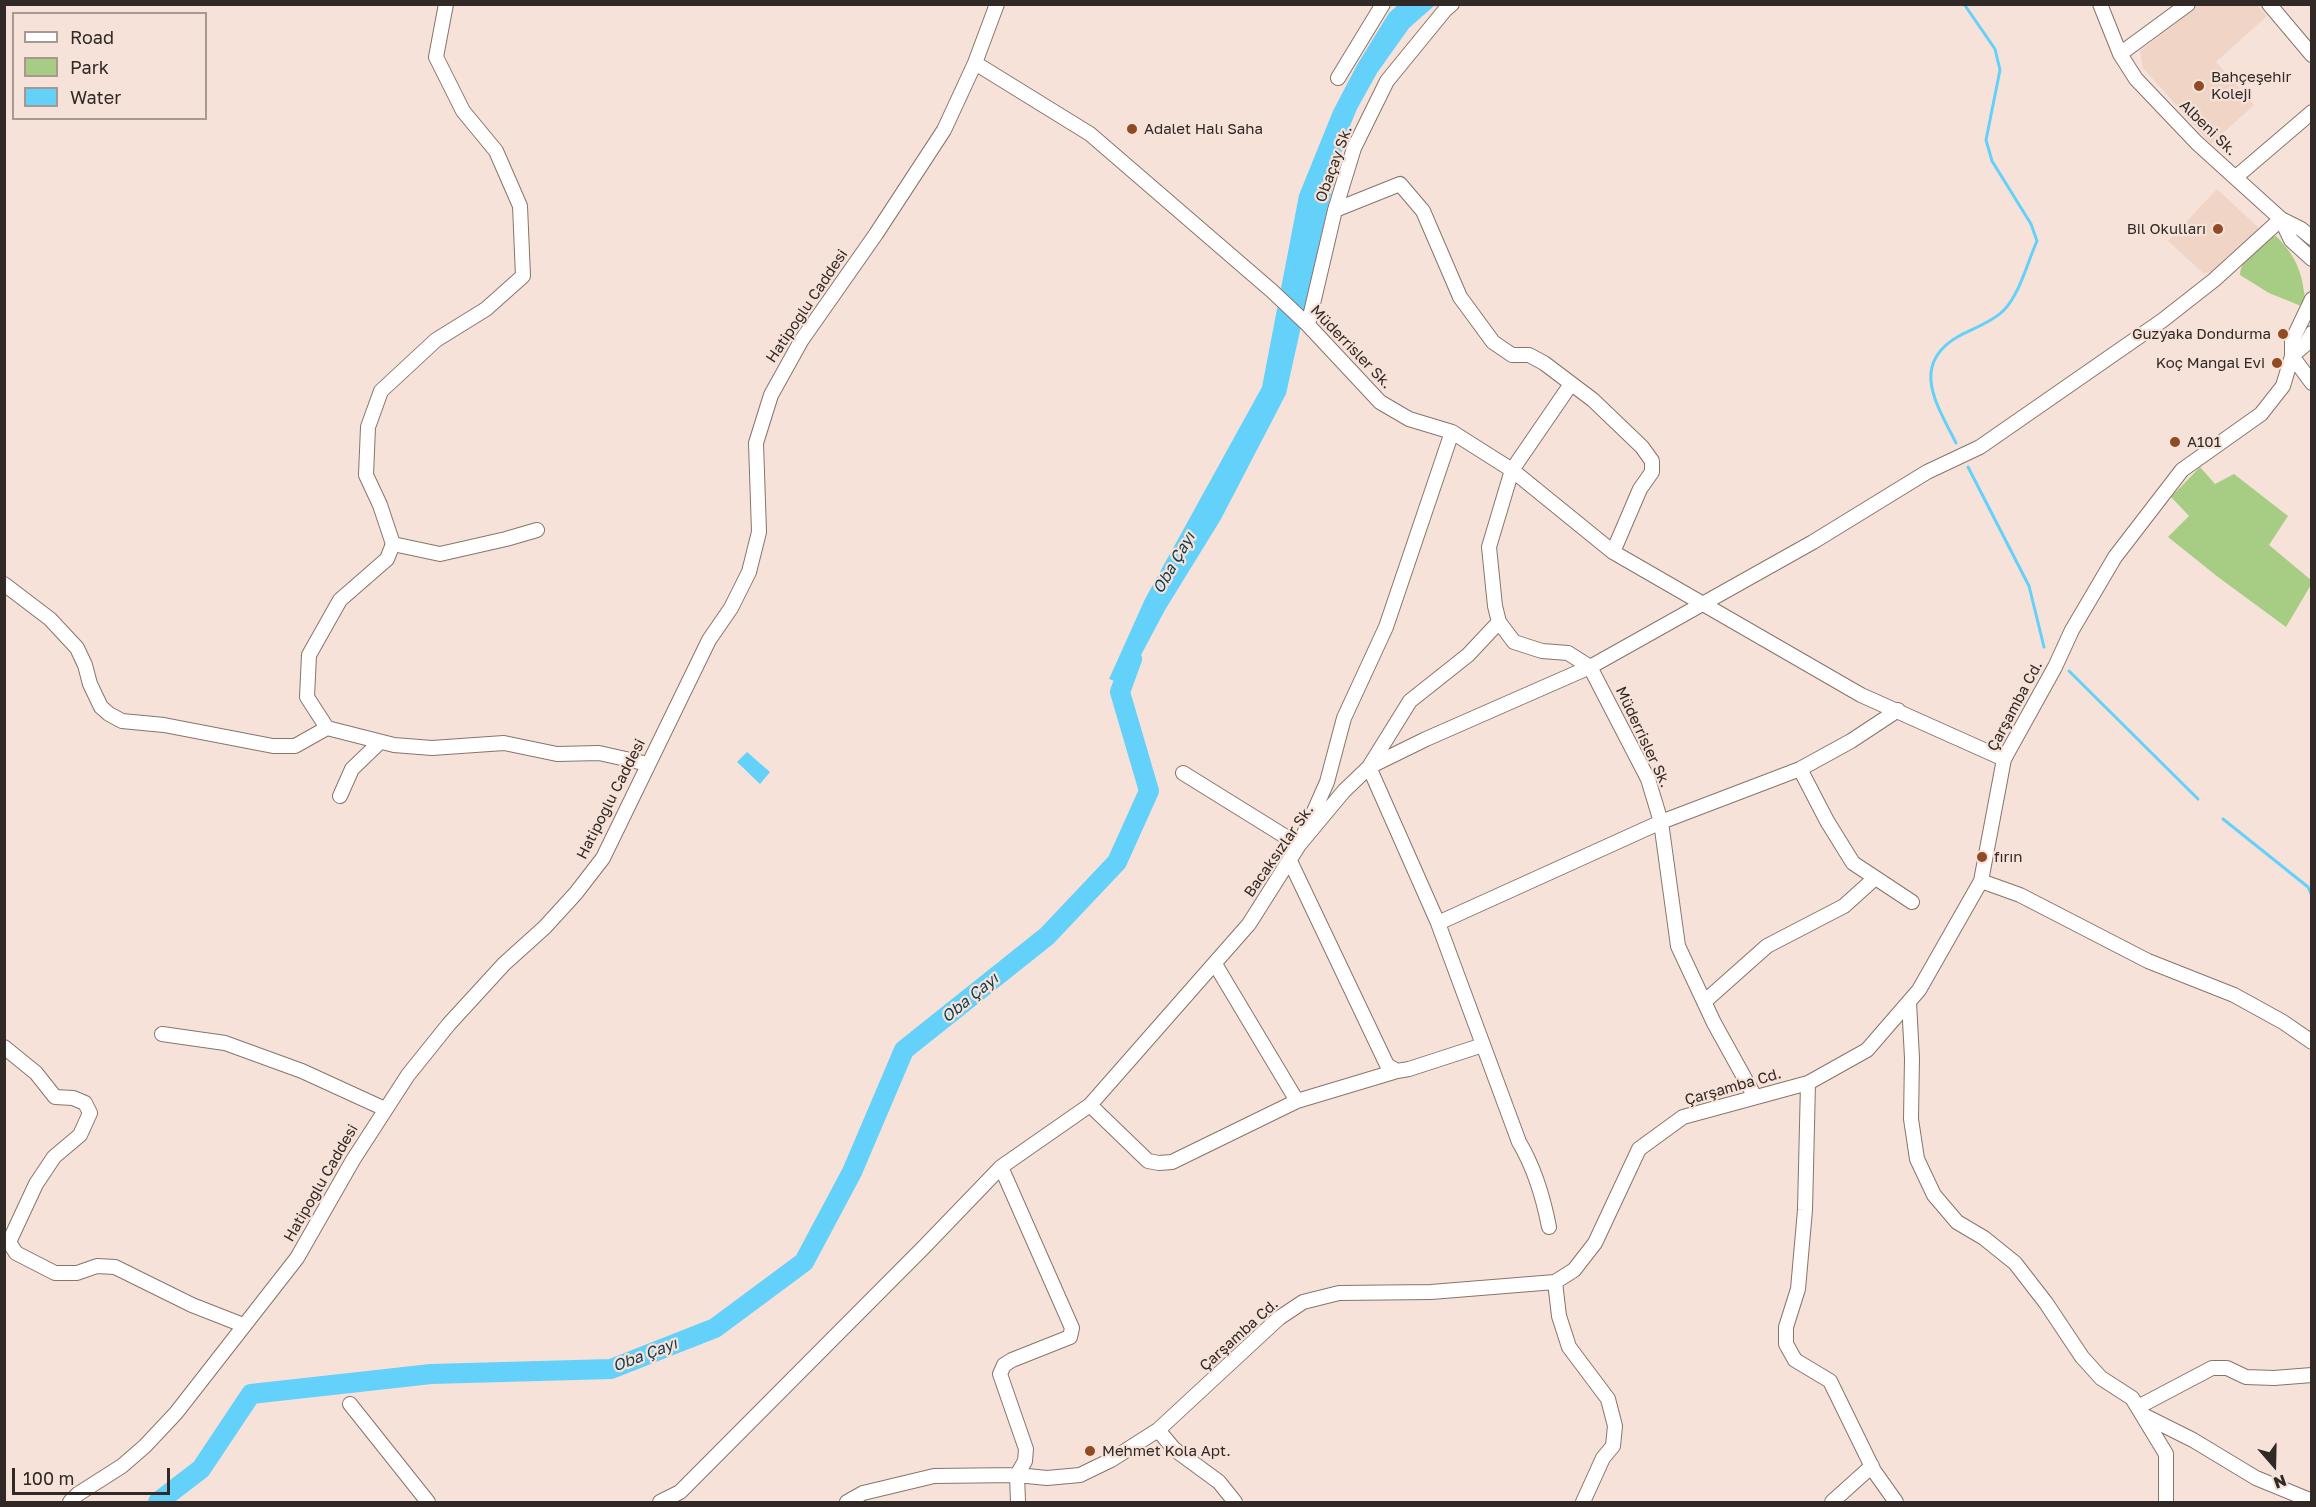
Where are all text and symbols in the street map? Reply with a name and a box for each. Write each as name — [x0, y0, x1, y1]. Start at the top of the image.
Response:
legend — [12, 12, 207, 120]
text: Road — [70, 26, 114, 48]
text: Park — [70, 56, 109, 78]
place label: Bahçeşehir Koleji — [2211, 68, 2291, 103]
marker: Bahçeşehir Koleji — [2192, 79, 2206, 93]
text: Water — [70, 86, 121, 108]
street label: Albeni Sk. — [2176, 96, 2240, 160]
place label: Adalet Halı Saha — [1144, 120, 1263, 138]
marker: Adalet Halı Saha — [1125, 122, 1139, 136]
street label: Obaçay Sk. — [1312, 123, 1356, 205]
place label: Bil Okulları — [2127, 220, 2206, 238]
marker: Bil Okulları — [2211, 222, 2225, 236]
street label: Hatipoğlu Caddesi — [762, 246, 852, 366]
street label: Müderrisler Sk. — [1307, 301, 1395, 393]
place label: Guzyaka Dondurma — [2132, 325, 2271, 343]
marker: Guzyaka Dondurma — [2276, 327, 2290, 341]
place label: Koç Mangal Evi — [2156, 354, 2265, 372]
marker: Koç Mangal Evi — [2270, 356, 2284, 370]
place label: A101 — [2187, 433, 2221, 451]
marker: A101 — [2168, 435, 2182, 449]
water label: Oba Çayı — [1149, 529, 1199, 597]
street label: Çarşamba Cd. — [1984, 658, 2046, 754]
street label: Müderrisler Sk. — [1612, 684, 1674, 790]
street label: Hatipoğlu Caddesi — [573, 736, 649, 862]
street label: Bacaksızlar Sk. — [1240, 801, 1318, 901]
place label: fırın — [1994, 848, 2023, 866]
marker: fırın — [1975, 850, 1989, 864]
water label: Oba Çayı — [938, 969, 1002, 1027]
street label: Çarşamba Cd. — [1683, 1065, 1783, 1109]
street label: Hatipoğlu Caddesi — [280, 1121, 362, 1245]
street label: Çarşamba Cd. — [1196, 1295, 1282, 1375]
water label: Oba Çayı — [610, 1334, 680, 1376]
north arrow — [2244, 1435, 2304, 1495]
place label: Mehmet Kola Apt. — [1102, 1442, 1231, 1460]
marker: Mehmet Kola Apt. — [1083, 1444, 1097, 1458]
scale bar — [15, 1456, 172, 1494]
text: 100 m — [23, 1467, 74, 1489]
text: N — [2271, 1470, 2289, 1493]

